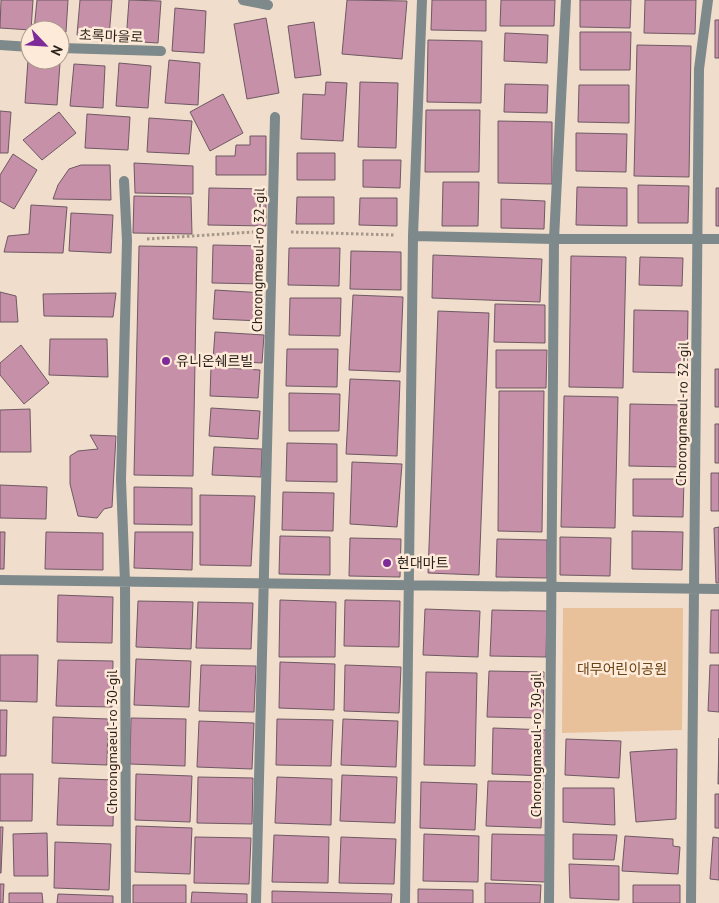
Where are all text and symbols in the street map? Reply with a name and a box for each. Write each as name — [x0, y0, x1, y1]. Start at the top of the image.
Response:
north arrow — [20, 20, 70, 70]
street label: 초록마을로 — [79, 26, 144, 46]
text: N — [47, 43, 67, 58]
street label: Chorongmaeul-ro 32-gil — [248, 188, 268, 332]
street label: Chorongmaeul-ro 32-gil — [672, 342, 692, 486]
place label: 유니온쉐르빌 — [176, 352, 253, 370]
marker: 유니온쉐르빌 — [160, 355, 172, 367]
place label: 현대마트 — [397, 554, 449, 572]
marker: 현대마트 — [381, 557, 393, 569]
park label: 대무어린이공원 — [577, 660, 667, 678]
street label: Chorongmaeul-ro 30-gil — [103, 670, 121, 814]
street label: Chorongmaeul-ro 30-gil — [527, 673, 545, 817]

